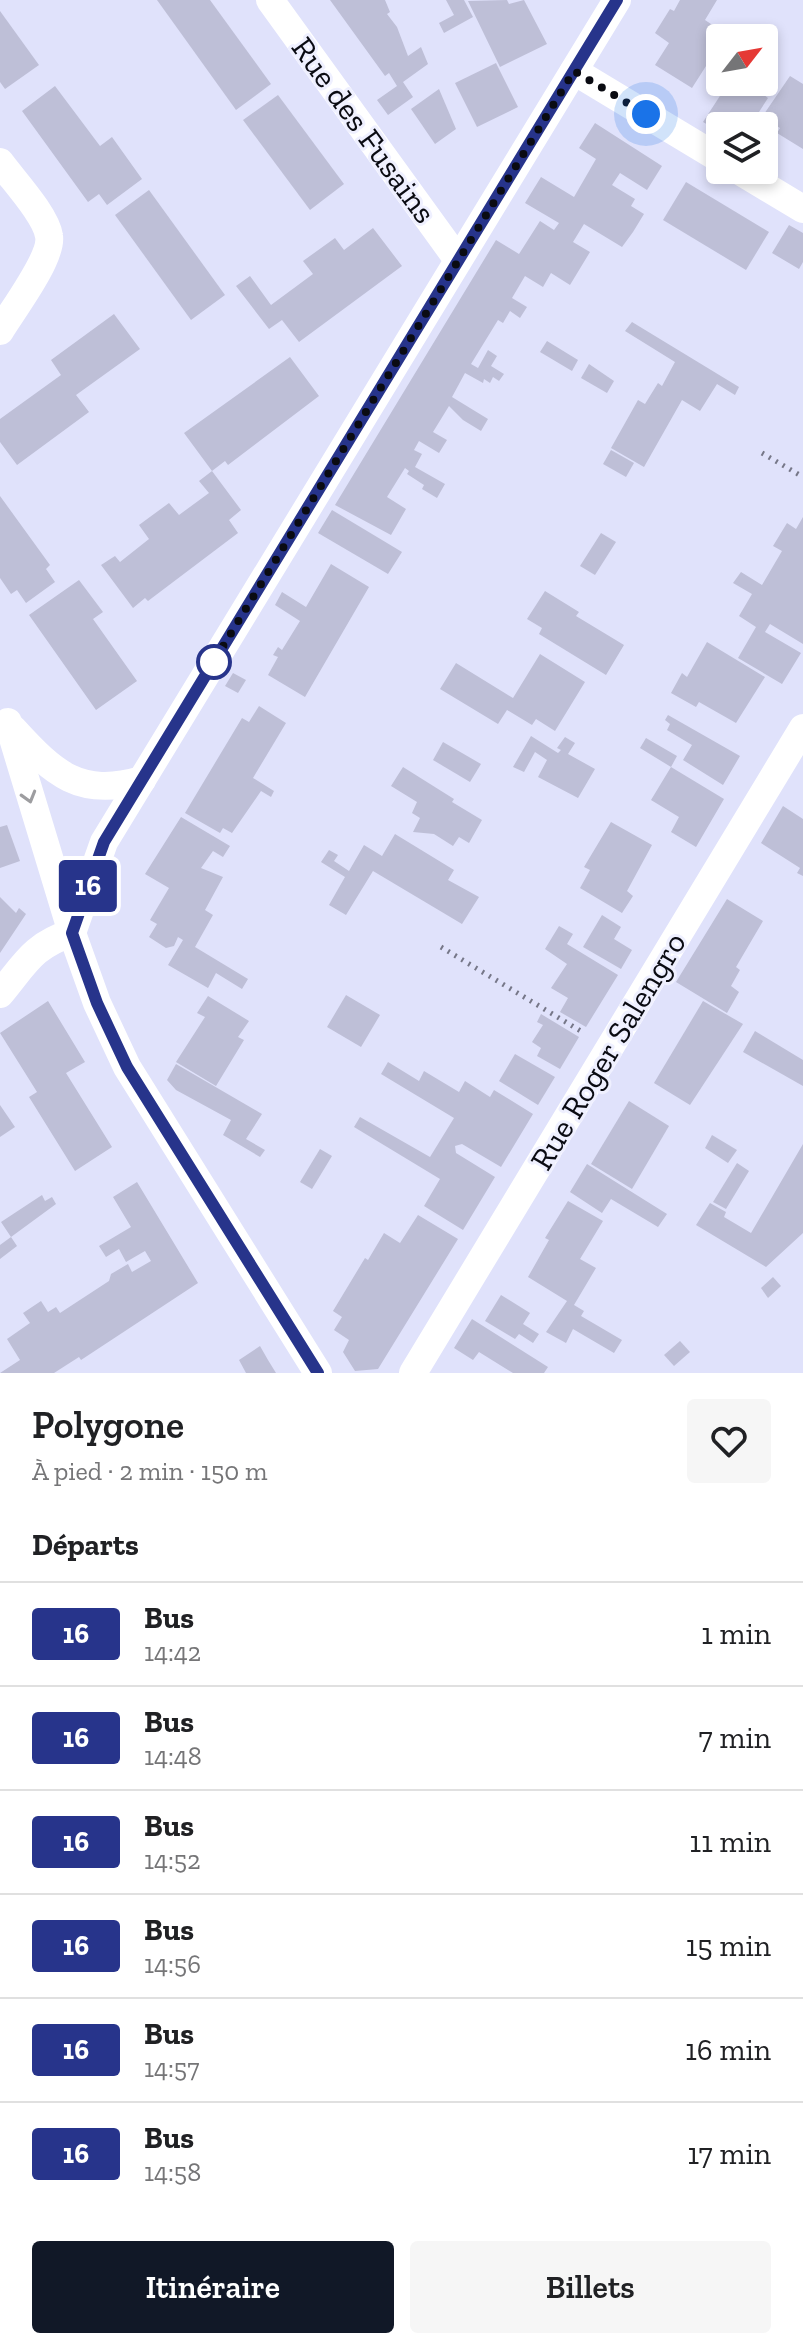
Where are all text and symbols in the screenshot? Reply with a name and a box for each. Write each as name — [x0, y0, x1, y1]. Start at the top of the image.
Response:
north arrow — [706, 24, 778, 96]
map controls — [706, 24, 778, 184]
street label: Rue des Fusains — [284, 30, 444, 230]
your location — [626, 94, 666, 134]
button: layers — [706, 112, 778, 184]
unlabelled marker — [197, 645, 231, 679]
one-way arrow — [20, 790, 36, 804]
line badge: 16 — [52, 860, 124, 912]
text: 16 — [75, 869, 101, 902]
street label: Rue Roger Salengro — [522, 925, 694, 1177]
button: heart — [687, 1399, 771, 1483]
text: Polygone — [32, 1402, 184, 1448]
text: À pied · 2 min · 150 m — [32, 1455, 268, 1487]
text: Départs — [32, 1527, 139, 1563]
text: Bus — [144, 1600, 194, 1636]
text: 1 min — [701, 1616, 771, 1652]
text: 16 — [63, 1617, 89, 1650]
text: 14:42 — [144, 1636, 201, 1668]
text: Bus — [144, 1704, 194, 1740]
text: 7 min — [699, 1720, 771, 1756]
text: 16 — [63, 1721, 89, 1754]
text: 14:48 — [144, 1740, 202, 1772]
text: Bus — [144, 1808, 194, 1844]
text: 11 min — [690, 1824, 771, 1860]
text: 16 — [63, 1825, 89, 1858]
text: 14:52 — [144, 1844, 201, 1876]
text: Bus — [144, 1912, 194, 1948]
text: 15 min — [686, 1928, 771, 1964]
text: 16 — [63, 1929, 89, 1962]
text: 14:56 — [144, 1948, 201, 1980]
text: Bus — [144, 2016, 194, 2052]
text: 16 min — [685, 2032, 771, 2068]
text: 16 — [63, 2033, 89, 2066]
text: 14:57 — [144, 2052, 199, 2084]
text: Bus — [144, 2120, 194, 2156]
text: 17 min — [688, 2136, 771, 2172]
text: 16 — [63, 2137, 89, 2170]
text: 14:58 — [144, 2156, 201, 2188]
button: Itinéraire — [32, 2241, 394, 2333]
button: Billets — [410, 2241, 771, 2333]

